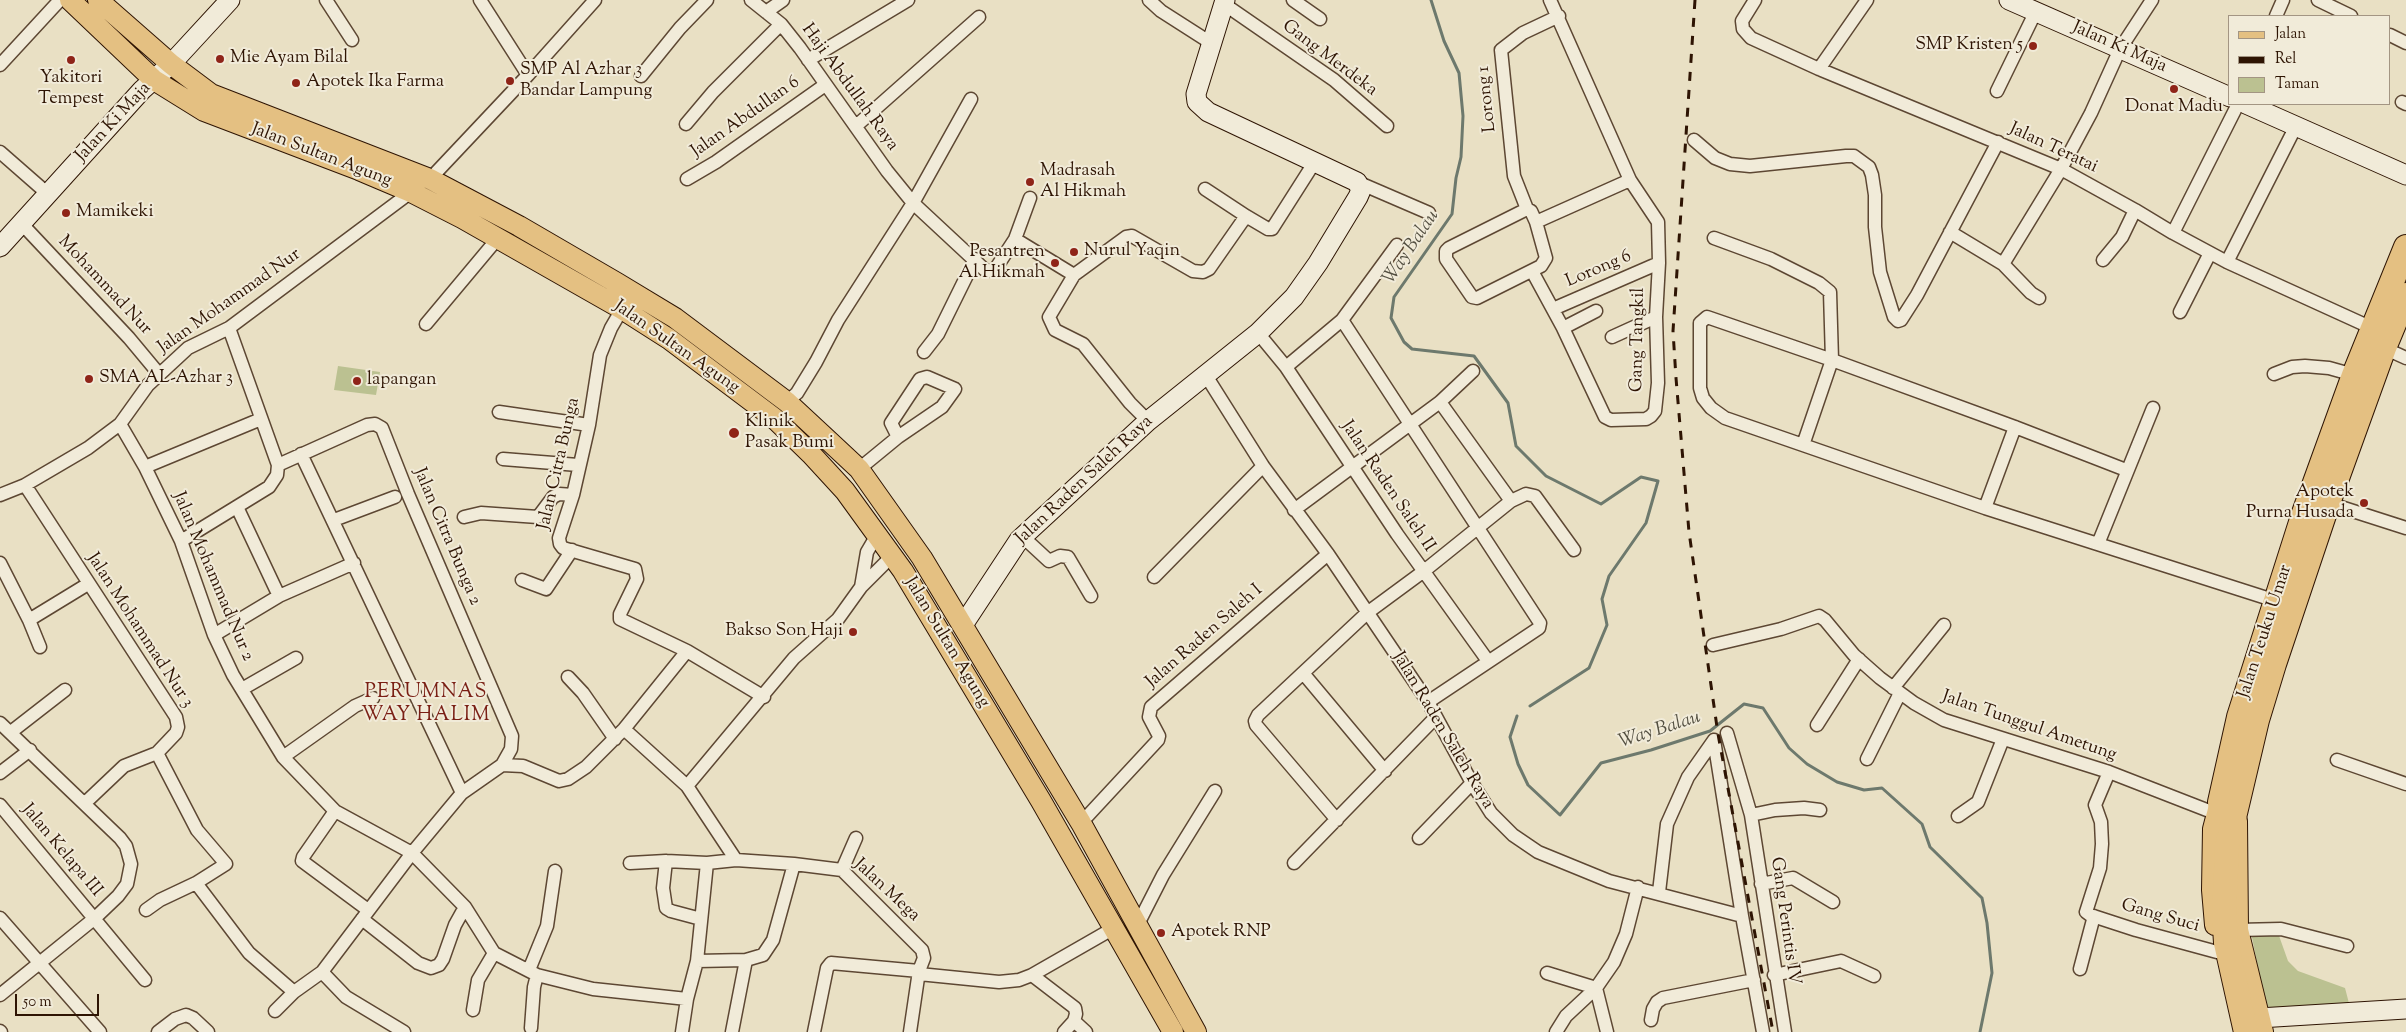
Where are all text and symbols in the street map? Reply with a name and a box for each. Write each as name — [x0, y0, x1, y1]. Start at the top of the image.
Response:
legend — [2228, 15, 2391, 105]
street label: Gang Merdeka — [1277, 16, 1381, 102]
street label: Jalan Ki Maja — [2068, 18, 2170, 78]
street label: Haji Abdullah Raya — [796, 20, 902, 156]
text: Jalan — [2275, 24, 2306, 45]
place label: SMP Kristen 5 — [1915, 35, 2023, 57]
marker: SMP Kristen 5 — [2027, 40, 2039, 52]
place label: Mie Ayam Bilal — [230, 48, 348, 70]
text: Rel — [2275, 49, 2296, 70]
marker: Mie Ayam Bilal — [214, 53, 226, 65]
marker: Yakitori Tempest — [65, 54, 77, 66]
place label: SMP Al Azhar 3 Bandar Lampung — [520, 60, 652, 102]
street label: Lorong 1 — [1474, 65, 1502, 133]
place label: Yakitori Tempest — [38, 68, 104, 110]
place label: Apotek Ika Farma — [306, 72, 444, 94]
street label: Jalan Abdullan 6 — [687, 73, 805, 163]
text: Taman — [2275, 74, 2319, 95]
marker: SMP Al Azhar 3 Bandar Lampung — [504, 75, 516, 87]
marker: Apotek Ika Farma — [290, 77, 302, 89]
street label: Jalan Ki Maja — [72, 79, 156, 167]
marker: Donat Madu — [2168, 83, 2180, 95]
place label: Donat Madu — [2125, 97, 2223, 119]
street label: Jalan Sultan Agung — [248, 119, 394, 193]
street label: Jalan Teratai — [2005, 119, 2101, 179]
place label: Madrasah Al Hikmah — [1040, 161, 1126, 203]
marker: Madrasah Al Hikmah — [1024, 176, 1036, 188]
place label: Mamikeki — [76, 202, 154, 224]
marker: Mamikeki — [60, 207, 72, 219]
water label: Way Balau — [1379, 207, 1445, 289]
street label: Mohammad Nur — [52, 232, 156, 340]
place label: Nurul Yaqin — [1084, 241, 1180, 263]
place label: Pesantren Al Hikmah — [959, 242, 1045, 284]
street label: Jalan Mohammad Nur — [154, 245, 306, 359]
marker: Nurul Yaqin — [1068, 246, 1080, 258]
street label: Lorong 6 — [1563, 247, 1635, 293]
marker: Pesantren Al Hikmah — [1049, 257, 1061, 269]
street label: Gang Tangkil — [1627, 287, 1651, 393]
street label: Jalan Sultan Agung — [609, 296, 743, 400]
place label: SMA AL-Azhar 3 — [99, 368, 233, 390]
place label: lapangan — [367, 370, 437, 392]
marker: SMA AL-Azhar 3 — [83, 373, 95, 385]
marker: lapangan — [351, 375, 363, 387]
street label: Jalan Citra Bunga — [534, 396, 586, 532]
place label: Klinik Pasak Bumi — [745, 412, 834, 454]
street label: Jalan Raden Saleh Raya — [1012, 412, 1158, 550]
street label: Jalan Raden Saleh II — [1335, 417, 1439, 557]
marker: Klinik Pasak Bumi — [727, 426, 741, 440]
street label: Jalan Citra Bunga 2 — [407, 465, 485, 609]
place label: Apotek Purna Husada — [2246, 482, 2354, 524]
street label: Jalan Mohammad Nur 2 — [167, 489, 257, 665]
marker: Apotek Purna Husada — [2358, 497, 2370, 509]
street label: Jalan Mohammad Nur 3 — [81, 549, 197, 713]
street label: Jalan Teuku Umar — [2234, 562, 2298, 702]
street label: Jalan Sultan Agung — [898, 574, 994, 712]
street label: Jalan Raden Saleh I — [1142, 580, 1268, 694]
place label: Bakso Son Haji — [725, 621, 843, 643]
marker: Bakso Son Haji — [847, 626, 859, 638]
street label: Jalan Raden Saleh Raya — [1386, 648, 1498, 814]
district label: PERUMNAS WAY HALIM — [360, 682, 492, 729]
street label: Jalan Tunggul Ametung — [1939, 687, 2119, 767]
water label: Way Balau — [1616, 707, 1704, 755]
street label: Jalan Kelapa III — [16, 800, 106, 902]
street label: Jalan Mega — [848, 855, 924, 927]
street label: Gang Perintis IV — [1764, 856, 1804, 986]
street label: Gang Suci — [2118, 896, 2202, 938]
place label: Apotek RNP — [1171, 922, 1271, 944]
marker: Apotek RNP — [1155, 927, 1167, 939]
scale bar — [18, 984, 101, 1016]
text: 50 m — [23, 992, 52, 1013]

